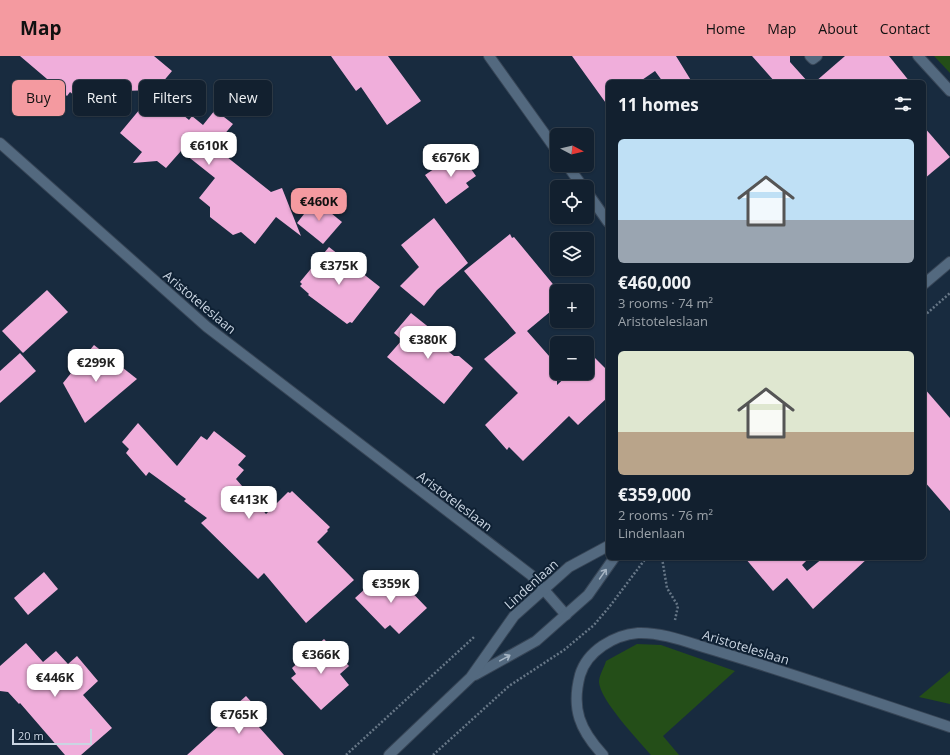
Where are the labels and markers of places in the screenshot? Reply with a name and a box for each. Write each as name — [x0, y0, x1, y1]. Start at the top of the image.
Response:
pin: €610K — [181, 132, 237, 166]
pin: €676K — [423, 144, 479, 178]
pin: €460K — [291, 188, 347, 222]
pin: €375K — [311, 252, 367, 286]
pin: €380K — [400, 326, 456, 360]
pin: €299K — [68, 349, 124, 383]
pin: €413K — [221, 486, 277, 520]
pin: €359K — [363, 570, 419, 604]
pin: €366K — [293, 641, 349, 675]
pin: €446K — [27, 664, 83, 698]
pin: €765K — [211, 701, 267, 735]

